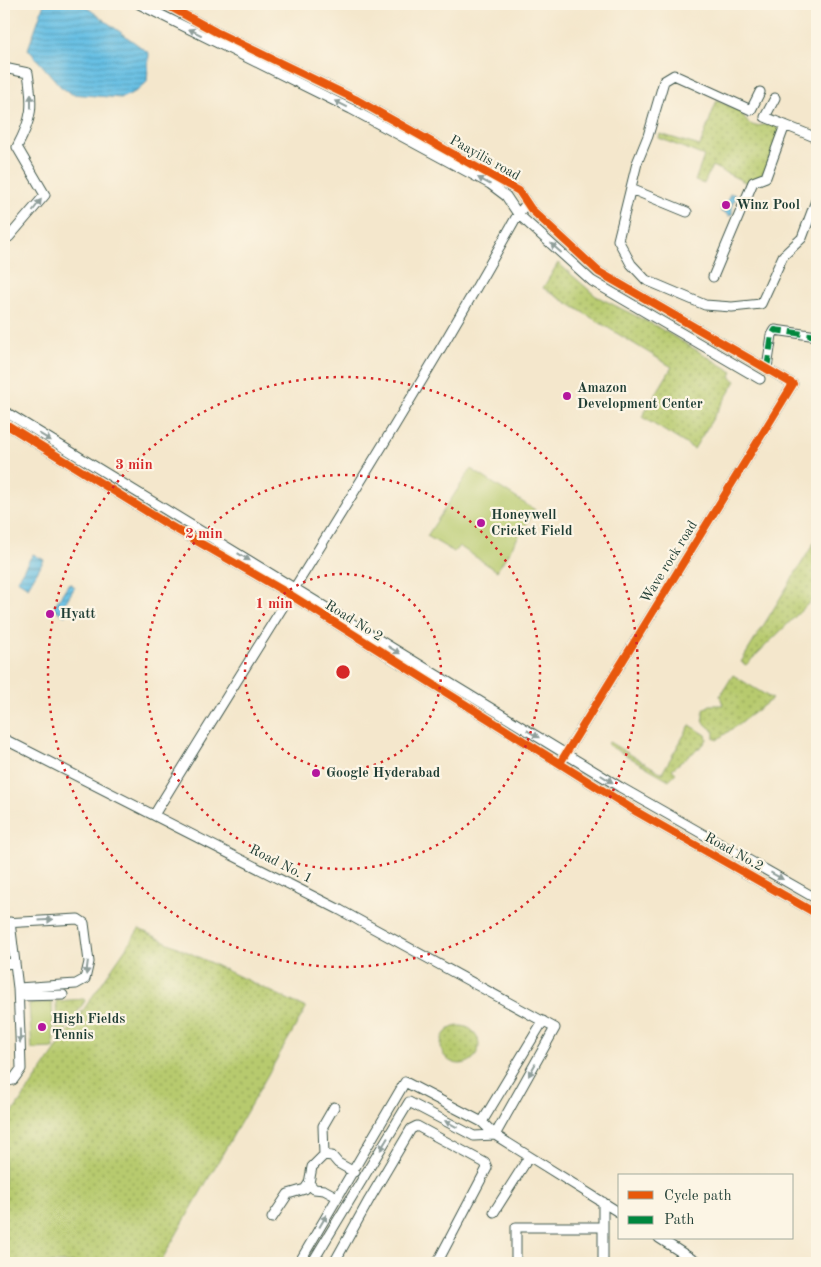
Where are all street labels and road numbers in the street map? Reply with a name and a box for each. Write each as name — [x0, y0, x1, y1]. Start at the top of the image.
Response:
street label: Paayilis road — [447, 133, 523, 183]
street label: Wave rock road — [638, 518, 700, 606]
street label: Road No 2 — [323, 598, 385, 644]
street label: Road No.2 — [702, 830, 766, 874]
street label: Road No. 1 — [247, 842, 315, 886]

